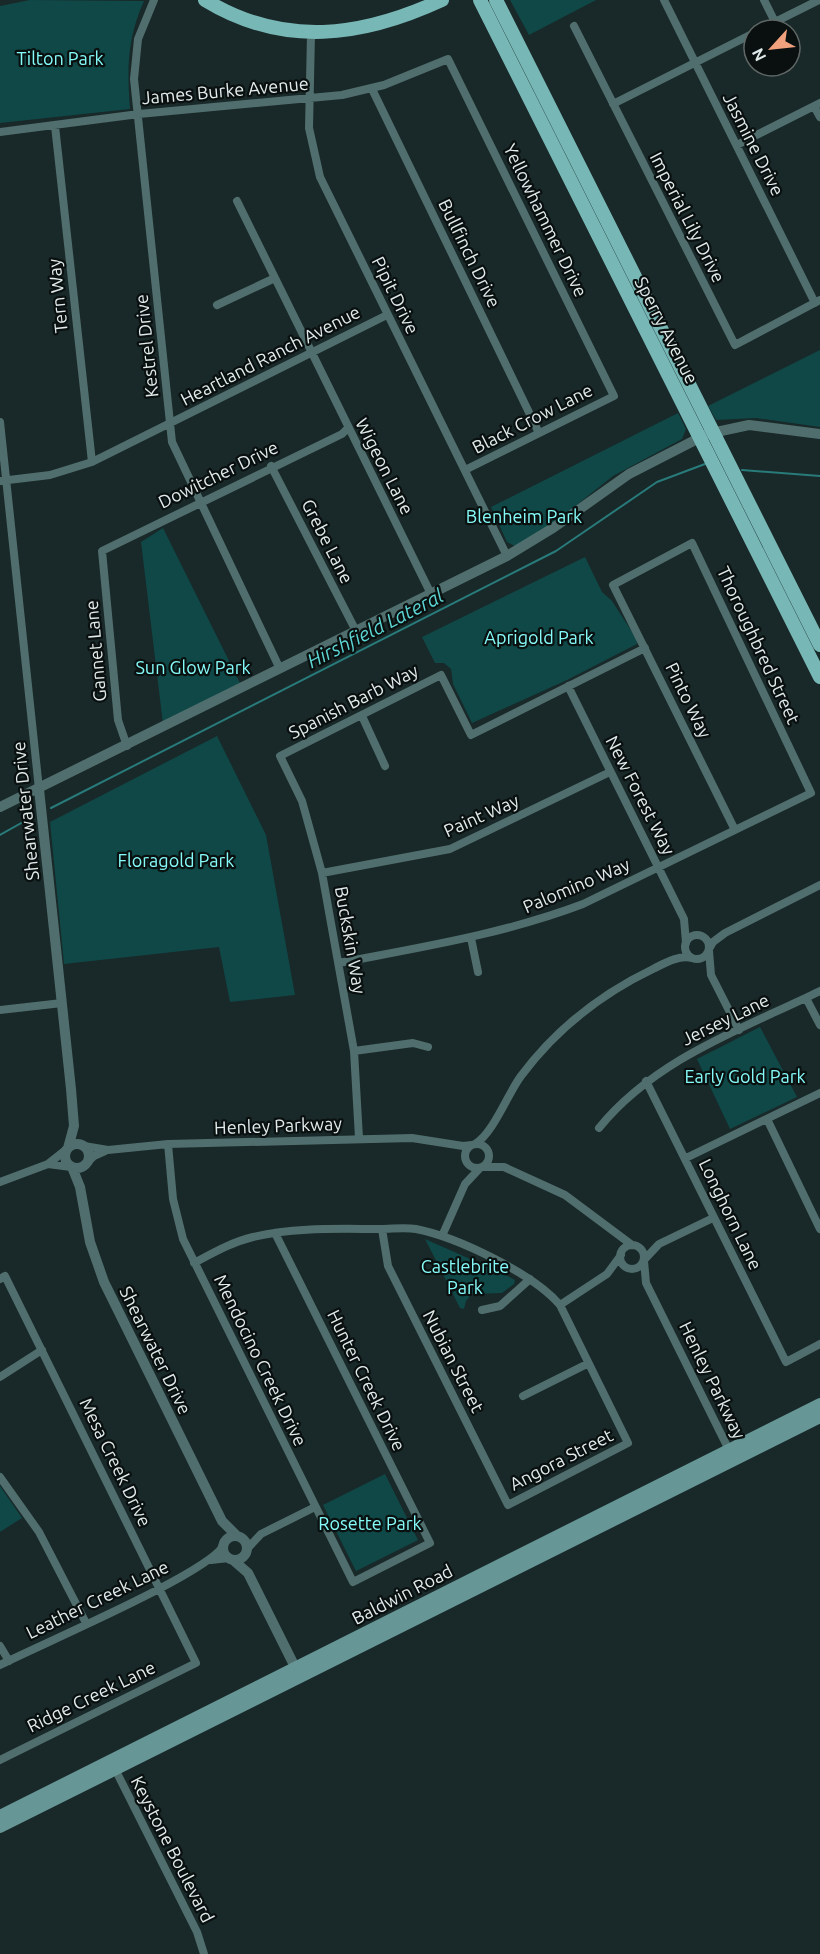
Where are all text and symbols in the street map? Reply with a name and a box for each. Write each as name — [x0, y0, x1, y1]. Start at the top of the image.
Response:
north arrow — [742, 18, 802, 78]
text: N — [748, 45, 769, 64]
park label: Tilton Park — [16, 48, 104, 68]
street label: James Burke Avenue — [141, 73, 309, 107]
street label: Jasmine Drive — [720, 89, 788, 199]
street label: Yellowhammer Drive — [500, 140, 592, 300]
street label: Imperial Lily Drive — [647, 149, 729, 285]
street label: Bullfinch Drive — [435, 196, 505, 310]
street label: Pipit Drive — [369, 253, 423, 337]
street label: Tern Way — [43, 258, 71, 334]
street label: Sperry Avenue — [631, 273, 703, 387]
street label: Kestrel Drive — [131, 293, 161, 399]
street label: Heartland Ranch Avenue — [177, 301, 363, 409]
street label: Black Crow Lane — [469, 379, 595, 457]
street label: Wigeon Lane — [352, 415, 418, 517]
street label: Dowitcher Drive — [155, 436, 281, 512]
street label: Grebe Lane — [298, 496, 358, 586]
park label: Blenheim Park — [466, 506, 582, 526]
street label: Thoroughbred Street — [714, 563, 804, 727]
water label: Hirshfield Lateral — [303, 583, 448, 672]
street label: Gannet Lane — [81, 600, 109, 702]
park label: Aprigold Park — [484, 627, 594, 647]
park label: Sun Glow Park — [135, 657, 251, 677]
street label: Pinto Way — [662, 659, 716, 741]
street label: Spanish Barb Way — [285, 660, 421, 742]
street label: New Forest Way — [602, 732, 680, 858]
street label: Shearwater Drive — [8, 740, 42, 882]
street label: Paint Way — [440, 789, 522, 840]
park label: Floragold Park — [118, 850, 234, 870]
street label: Palomino Way — [520, 853, 633, 917]
street label: Buckskin Way — [332, 885, 370, 996]
street label: Jersey Lane — [678, 989, 772, 1049]
park label: Early Gold Park — [684, 1066, 806, 1086]
street label: Henley Parkway — [214, 1113, 343, 1137]
street label: Longhorn Lane — [695, 1155, 767, 1273]
park label: Castlebrite Park — [421, 1256, 509, 1297]
street label: Mendocino Creek Drive — [211, 1271, 311, 1449]
street label: Shearwater Drive — [116, 1283, 196, 1417]
street label: Hunter Creek Drive — [324, 1306, 410, 1454]
street label: Nubian Street — [420, 1307, 488, 1415]
street label: Henley Parkway — [676, 1318, 750, 1442]
street label: Mesa Creek Drive — [76, 1395, 156, 1529]
street label: Angora Street — [506, 1424, 616, 1494]
park label: Rosette Park — [318, 1513, 422, 1533]
street label: Leather Creek Lane — [22, 1556, 172, 1642]
street label: Baldwin Road — [348, 1560, 456, 1628]
street label: Ridge Creek Lane — [24, 1656, 158, 1736]
street label: Keystone Boulevard — [127, 1773, 219, 1925]

